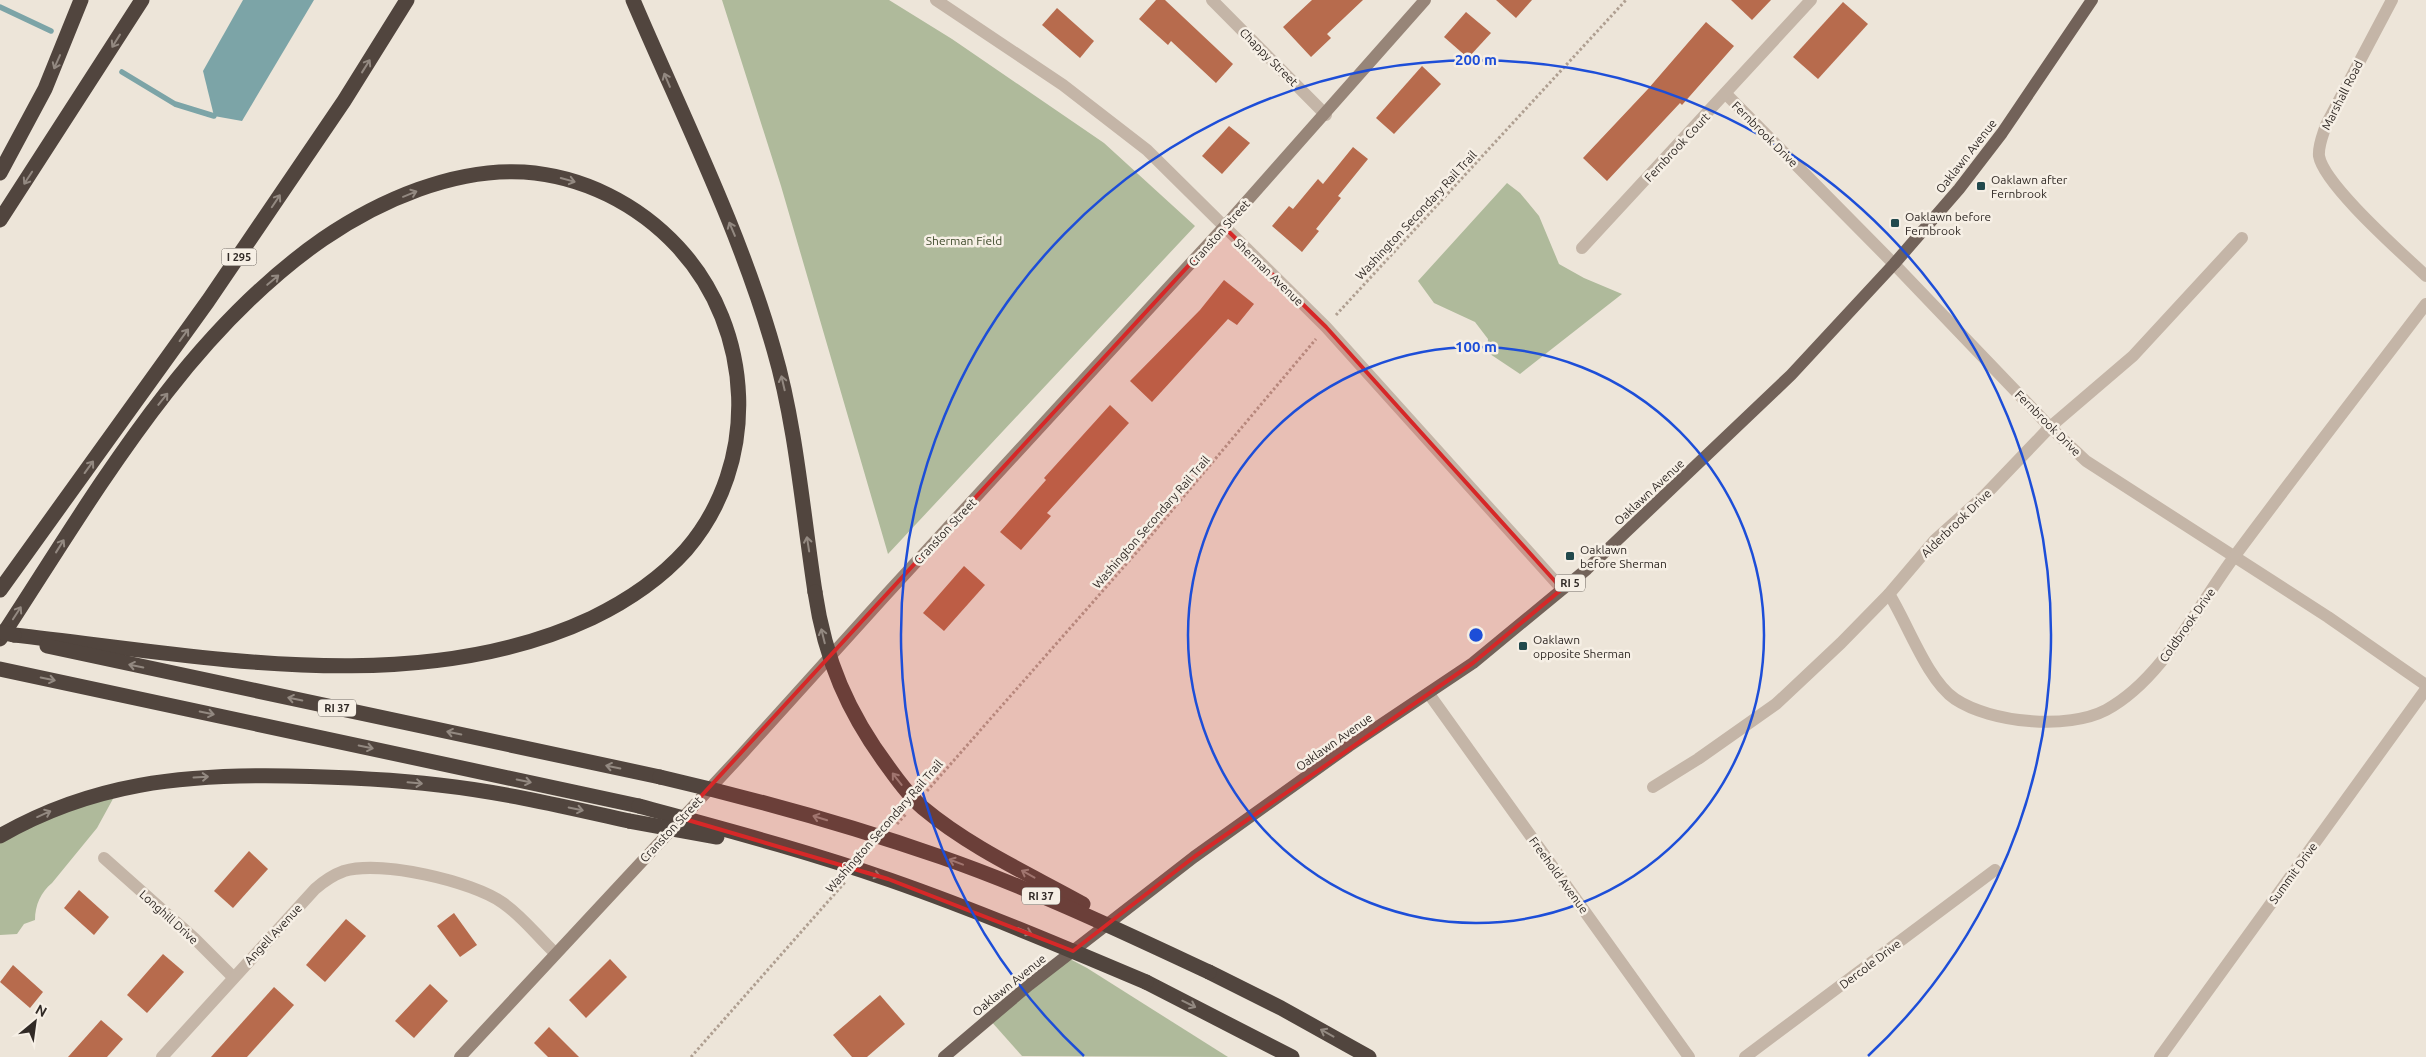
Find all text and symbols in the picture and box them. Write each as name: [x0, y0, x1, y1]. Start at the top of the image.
street label: Chappy Street: [1237, 25, 1301, 89]
one-way arrow: [111, 34, 121, 48]
text: 200 m: [1455, 51, 1497, 68]
one-way arrow: [52, 54, 62, 69]
street label: Marshall Road: [2319, 58, 2365, 132]
one-way arrow: [361, 59, 371, 73]
one-way arrow: [662, 73, 672, 88]
street label: Fernbrook Drive: [1730, 99, 1800, 169]
street label: Fernbrook Court: [1642, 110, 1712, 184]
street label: Oaklawn Avenue: [1933, 116, 1999, 196]
street label: Washington Secondary Rail Trail: [1353, 148, 1479, 282]
one-way arrow: [23, 171, 33, 185]
place label: Oaklawn after Fernbrook: [1991, 173, 2068, 200]
one-way arrow: [560, 176, 576, 185]
marker: Oaklawn after Fernbrook: [1975, 180, 1987, 192]
one-way arrow: [402, 189, 417, 199]
one-way arrow: [271, 195, 281, 209]
street label: Cranston Street: [1186, 197, 1252, 269]
place label: Oaklawn before Fernbrook: [1905, 210, 1991, 237]
marker: Oaklawn before Fernbrook: [1889, 217, 1901, 229]
one-way arrow: [726, 222, 736, 237]
park label: Sherman Field: [926, 234, 1002, 247]
street label: Sherman Avenue: [1232, 236, 1306, 308]
road number: I 295: [222, 248, 256, 266]
one-way arrow: [266, 274, 279, 285]
one-way arrow: [179, 328, 189, 342]
text: 100 m: [1455, 338, 1497, 355]
one-way arrow: [777, 376, 787, 392]
street label: Fernbrook Drive: [2013, 388, 2083, 458]
one-way arrow: [158, 393, 169, 406]
street label: Washington Secondary Rail Trail: [1090, 453, 1212, 591]
street label: Oaklawn Avenue: [1612, 456, 1686, 528]
one-way arrow: [84, 460, 94, 474]
street label: Alderbrook Drive: [1918, 486, 1994, 560]
street label: Cranston Street: [911, 495, 979, 566]
one-way arrow: [803, 536, 813, 552]
one-way arrow: [55, 539, 65, 553]
place label: Oaklawn before Sherman: [1580, 543, 1667, 570]
marker: Oaklawn before Sherman: [1564, 550, 1576, 562]
road number: RI 5: [1555, 574, 1585, 592]
street label: Coldbrook Drive: [2157, 586, 2217, 664]
one-way arrow: [12, 606, 22, 620]
centre of rings: [1467, 626, 1485, 644]
one-way arrow: [818, 629, 827, 645]
place label: Oaklawn opposite Sherman: [1533, 633, 1631, 660]
marker: Oaklawn opposite Sherman: [1517, 640, 1529, 652]
one-way arrow: [128, 661, 144, 670]
one-way arrow: [39, 675, 55, 685]
one-way arrow: [287, 694, 303, 704]
road number: RI 37: [318, 700, 356, 716]
one-way arrow: [198, 709, 214, 718]
street label: Oaklawn Avenue: [1293, 711, 1375, 773]
one-way arrow: [446, 728, 462, 737]
one-way arrow: [357, 743, 373, 752]
street label: Washington Secondary Rail Trail: [823, 757, 945, 895]
one-way arrow: [605, 761, 621, 771]
one-way arrow: [192, 772, 208, 781]
one-way arrow: [892, 773, 903, 786]
one-way arrow: [516, 777, 532, 786]
one-way arrow: [407, 778, 423, 788]
street label: Cranston Street: [637, 793, 705, 864]
one-way arrow: [567, 805, 583, 814]
one-way arrow: [36, 809, 51, 818]
one-way arrow: [813, 813, 829, 822]
street label: Freehold Avenue: [1527, 834, 1591, 916]
street label: Summit Drive: [2266, 840, 2320, 906]
one-way arrow: [949, 857, 964, 867]
one-way arrow: [1021, 869, 1036, 878]
one-way arrow: [864, 870, 880, 879]
street label: Longhill Drive: [137, 887, 201, 947]
road number: RI 37: [1022, 888, 1060, 904]
street label: Angell Avenue: [242, 901, 304, 967]
one-way arrow: [1017, 927, 1032, 937]
street label: Dercole Drive: [1837, 937, 1903, 991]
street label: Oaklawn Avenue: [970, 952, 1048, 1018]
north arrow: [10, 997, 60, 1047]
one-way arrow: [1181, 1000, 1196, 1009]
text: N: [33, 1001, 50, 1020]
one-way arrow: [1319, 1028, 1334, 1038]

